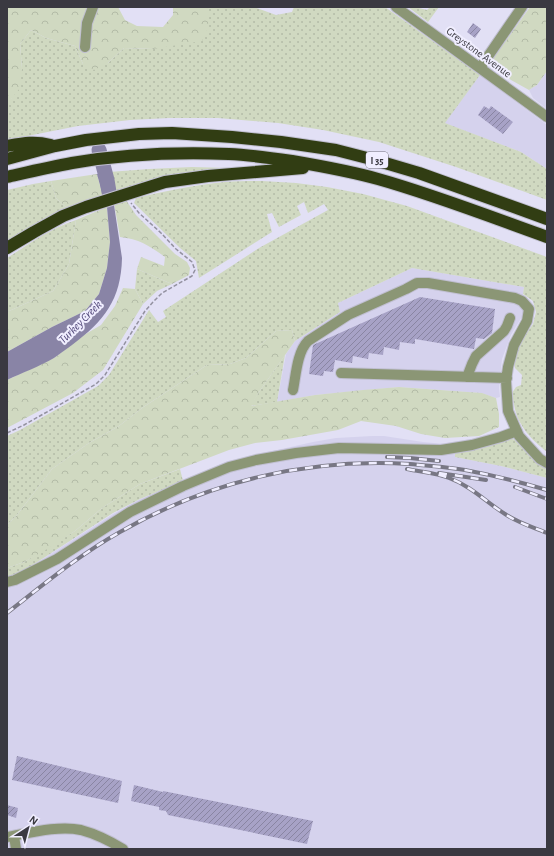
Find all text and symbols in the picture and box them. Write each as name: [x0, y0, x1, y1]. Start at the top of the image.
street label: Greystone Avenue: [444, 25, 513, 79]
road number: I 35: [366, 152, 388, 168]
water label: Turkey Creek: [56, 298, 104, 346]
north arrow: [8, 808, 48, 848]
text: N: [27, 814, 40, 827]

